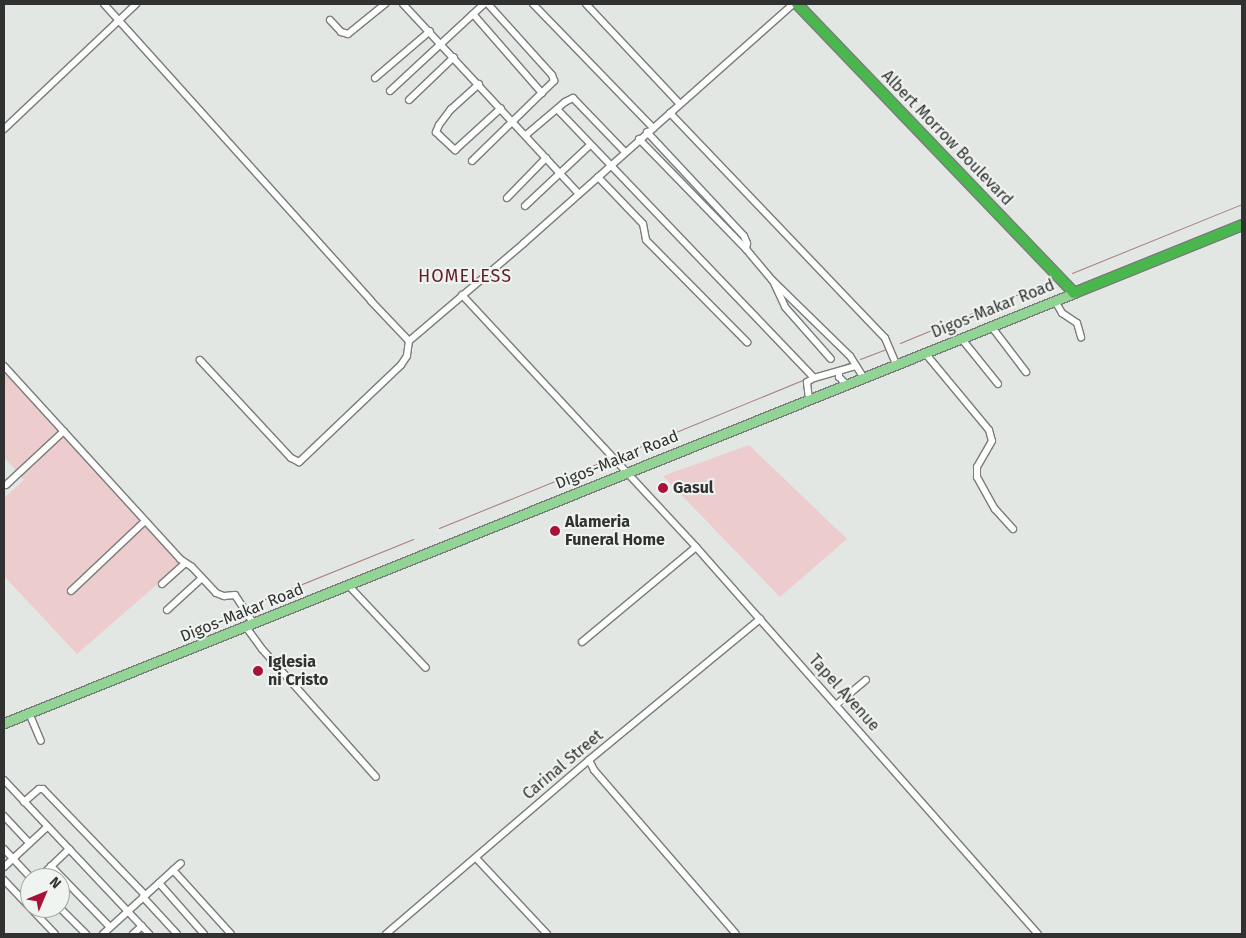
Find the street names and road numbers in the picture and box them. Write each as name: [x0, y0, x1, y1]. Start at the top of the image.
street label: Albert Morrow Boulevard: [877, 67, 1017, 209]
street label: Digos-Makar Road: [929, 276, 1057, 342]
street label: Digos-Makar Road: [553, 427, 681, 493]
street label: Digos-Makar Road: [178, 580, 306, 646]
street label: Tapel Avenue: [805, 651, 883, 735]
street label: Carinal Street: [519, 726, 607, 804]

